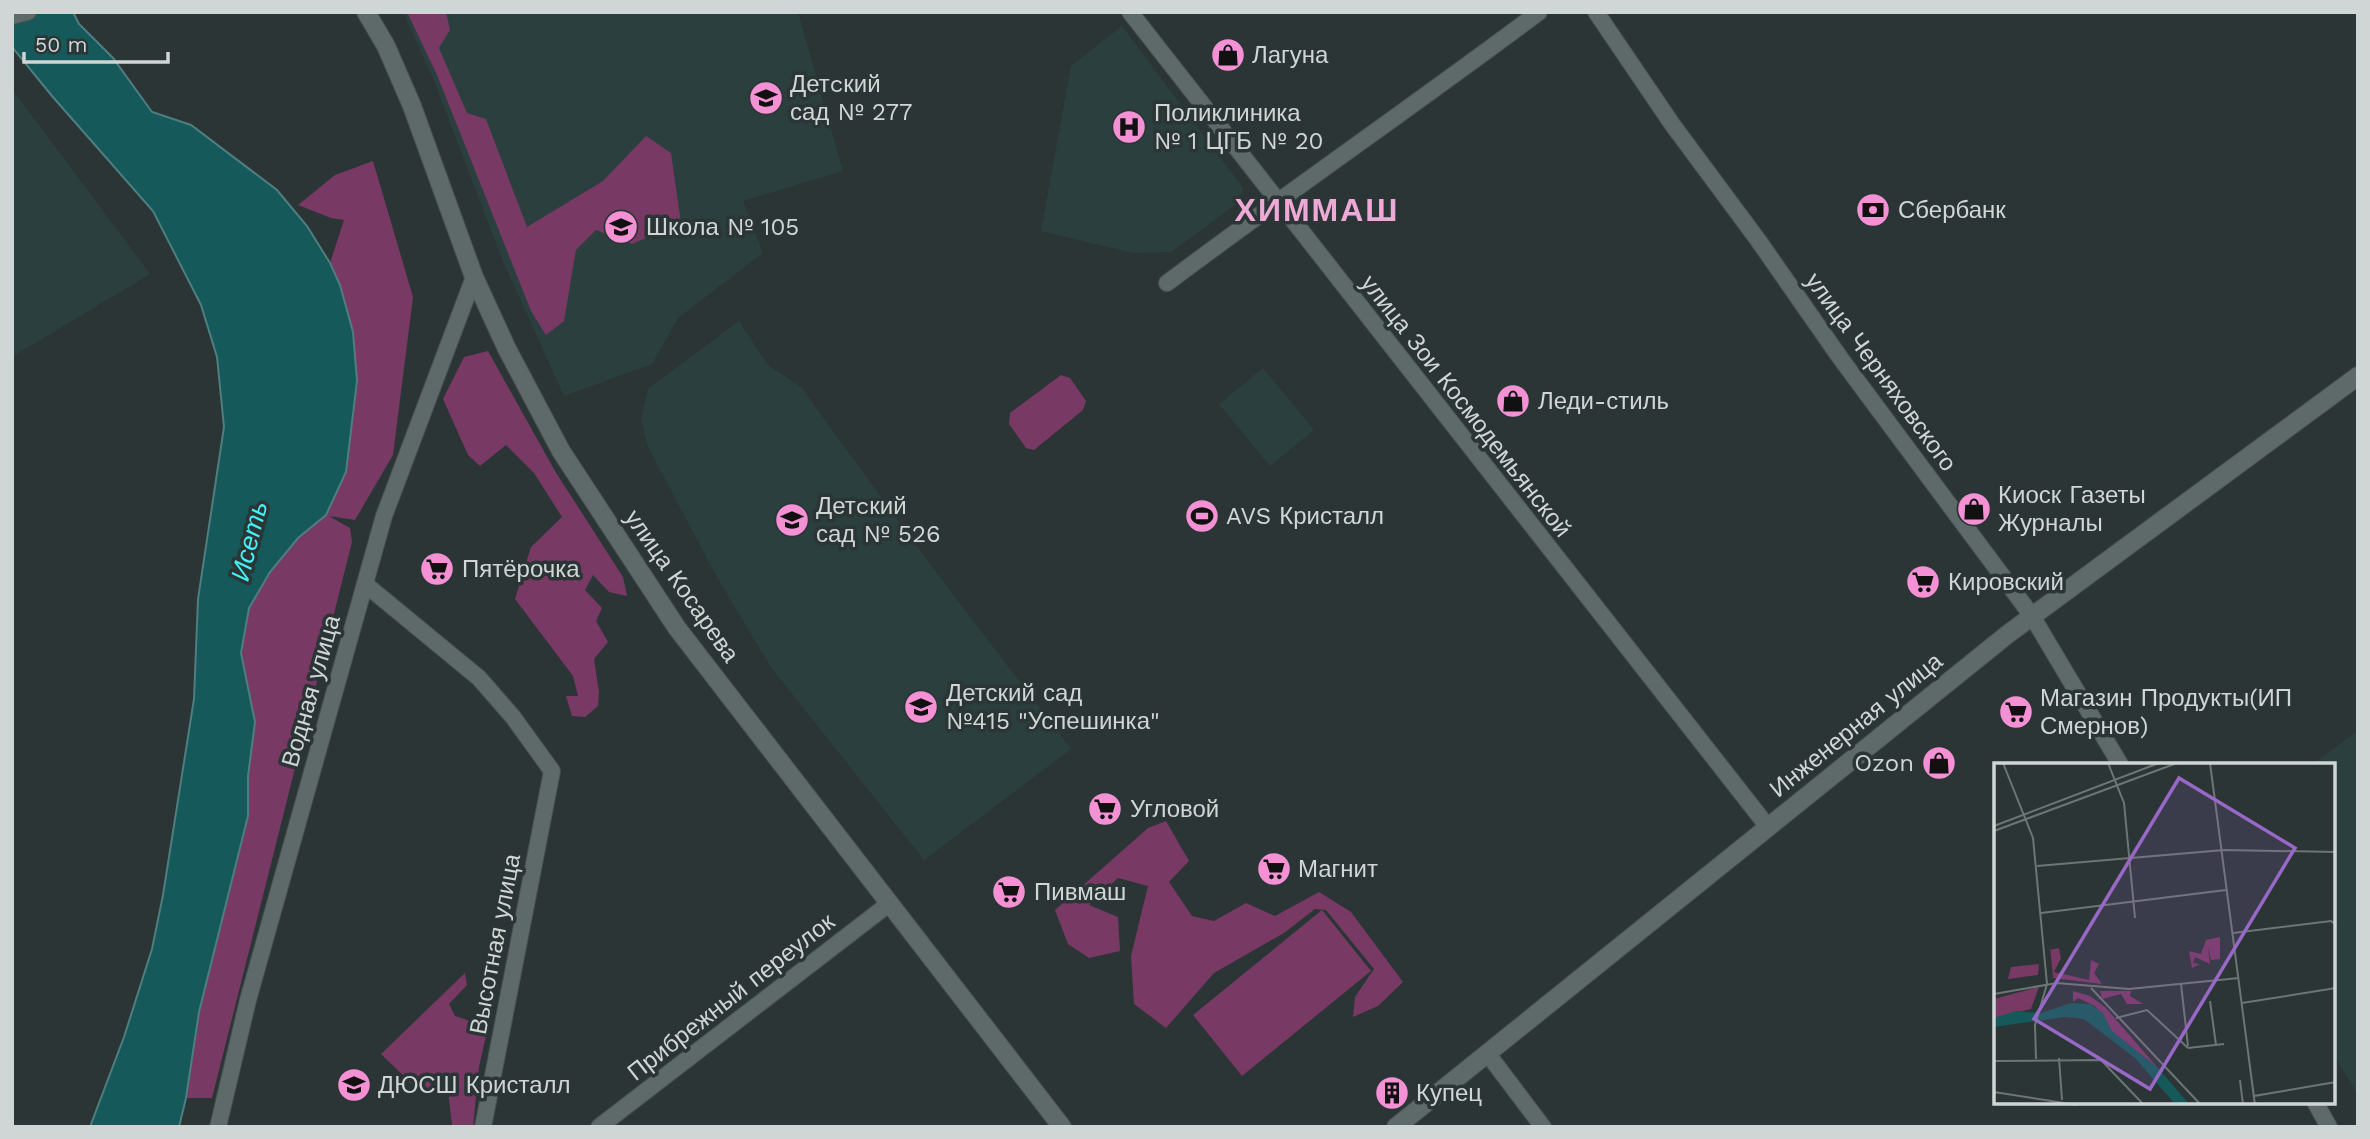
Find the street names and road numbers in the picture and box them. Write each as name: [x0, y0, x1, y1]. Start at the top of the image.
street label: улица Черняховского: [1800, 267, 1962, 477]
street label: улица Зои Космодемьянской: [1355, 270, 1577, 542]
street label: улица Косарева: [619, 505, 745, 668]
street label: Водная улица: [276, 611, 346, 770]
street label: Инженерная улица: [1764, 646, 1948, 803]
street label: Высотная улица: [464, 851, 526, 1037]
street label: Прибрежный переулок: [622, 907, 840, 1086]

